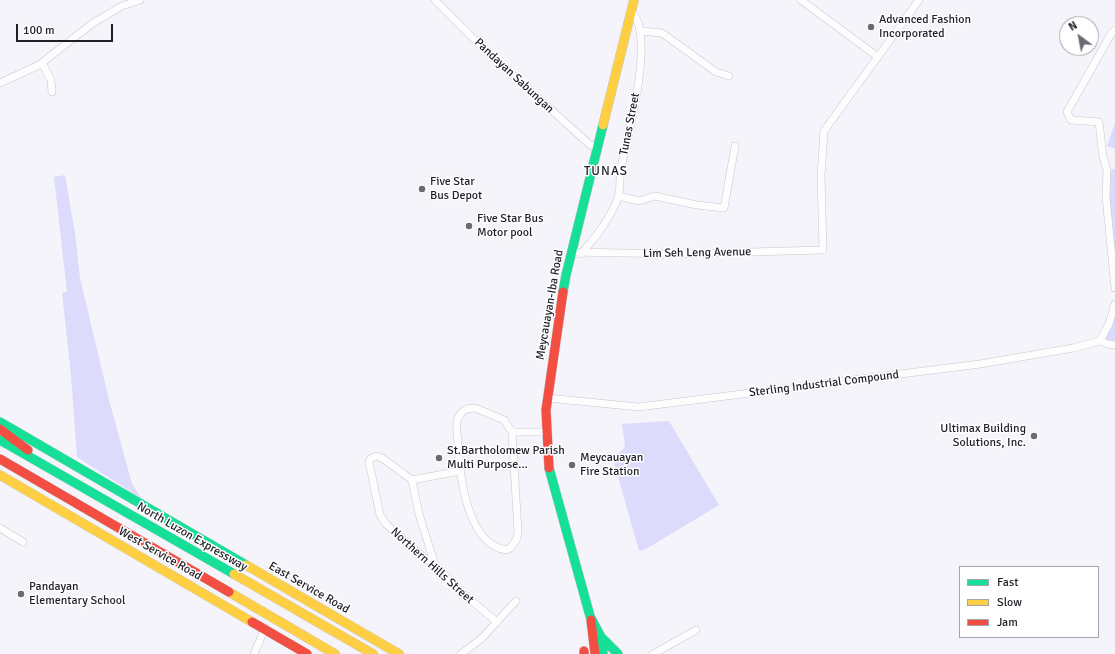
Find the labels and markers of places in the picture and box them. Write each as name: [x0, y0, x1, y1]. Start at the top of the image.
place label: Advanced Fashion Incorporated: [879, 13, 971, 41]
marker: Advanced Fashion Incorporated: [866, 22, 876, 32]
place label: Five Star Bus Depot: [430, 175, 482, 203]
marker: Five Star Bus Depot: [417, 184, 427, 194]
place label: Five Star Bus Motor pool: [477, 212, 543, 240]
marker: Five Star Bus Motor pool: [464, 221, 474, 231]
place label: Ultimax Building Solutions, Inc.: [940, 422, 1026, 450]
marker: Ultimax Building Solutions, Inc.: [1029, 431, 1039, 441]
place label: St.Bartholomew Parish Multi Purpose...: [447, 444, 565, 472]
place label: Meycauayan Fire Station: [580, 451, 643, 479]
marker: St.Bartholomew Parish Multi Purpose...: [434, 453, 444, 463]
marker: Meycauayan Fire Station: [567, 460, 577, 470]
place label: Pandayan Elementary School: [29, 580, 125, 608]
marker: Pandayan Elementary School: [16, 589, 26, 599]

